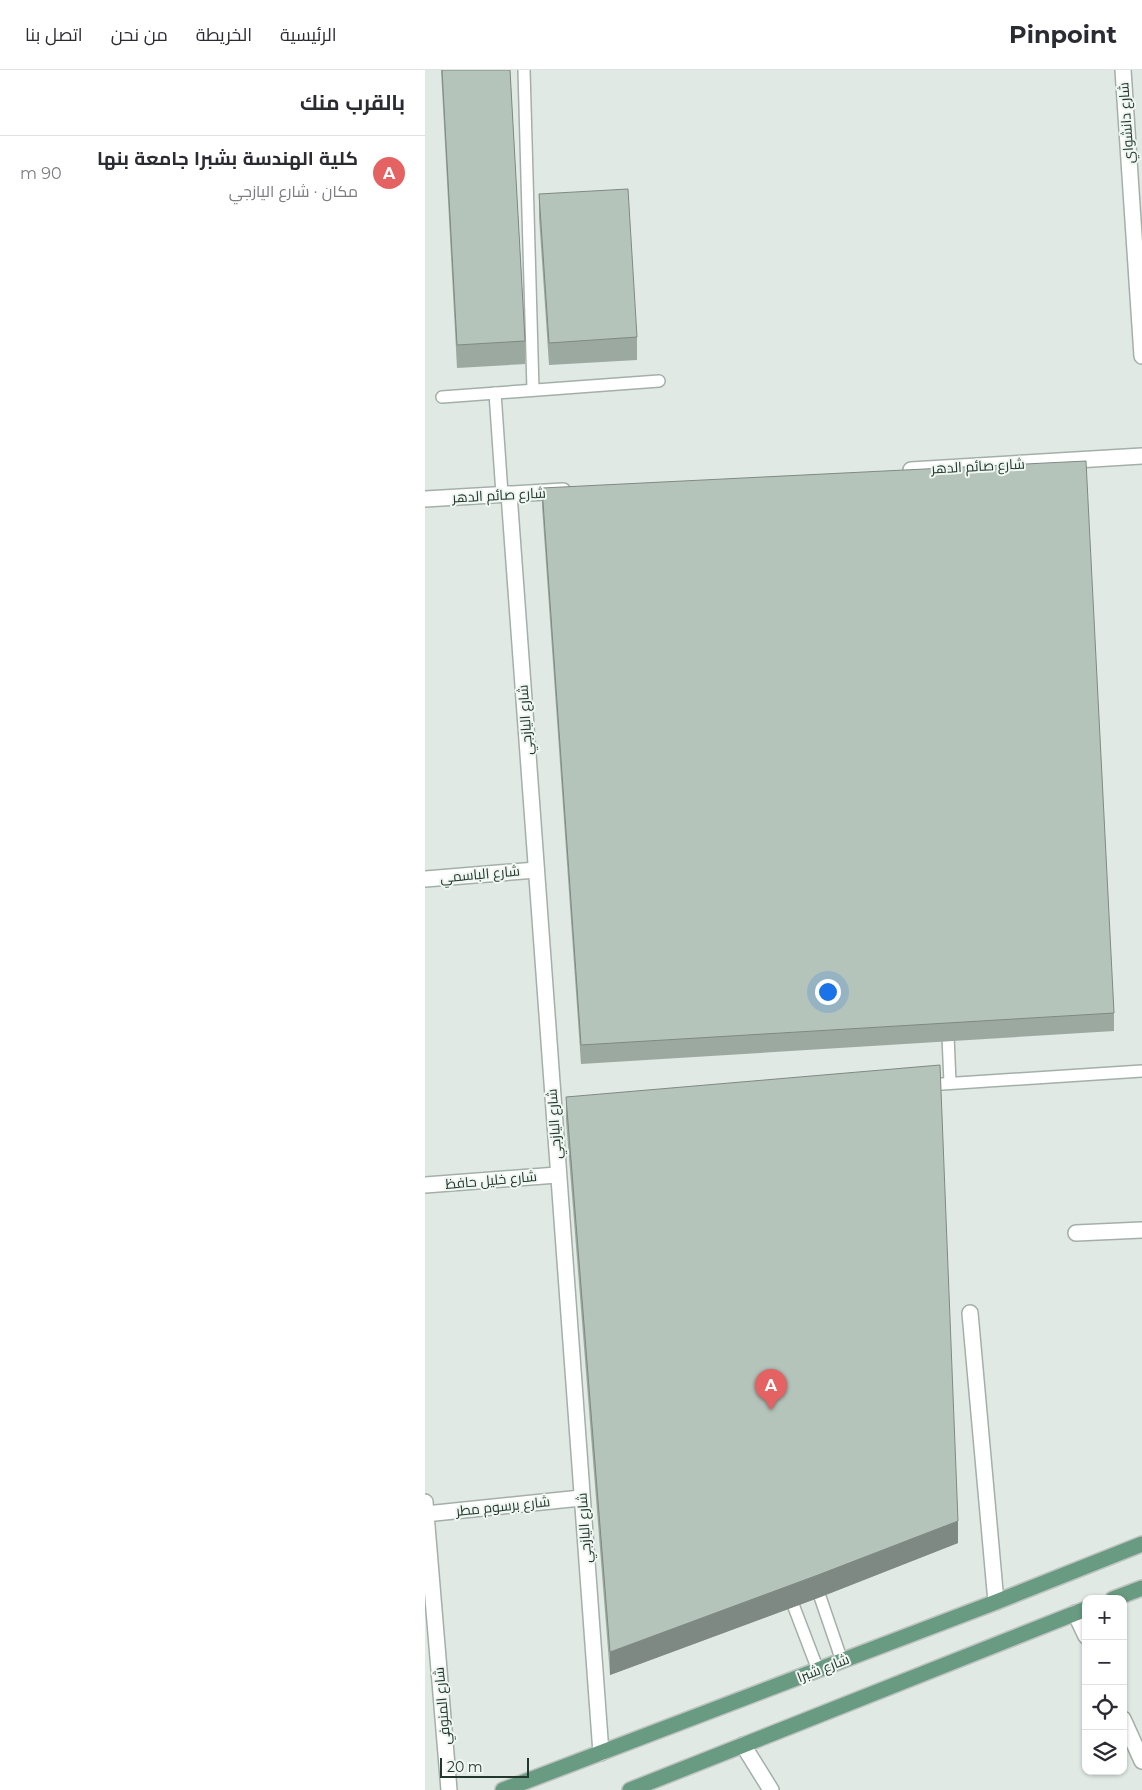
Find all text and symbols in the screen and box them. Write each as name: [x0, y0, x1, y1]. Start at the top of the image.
text: Pinpoint: [1009, 20, 1117, 49]
text: اتصل بنا: [25, 24, 83, 46]
text: من نحن: [111, 24, 168, 46]
text: الخريطة: [196, 24, 252, 46]
text: الرئيسية: [280, 24, 336, 46]
street label: شارع دانشواي: [1114, 82, 1141, 164]
text: بالقرب منك: [300, 90, 405, 115]
text: كلية الهندسة بشبرا جامعة بنها: [97, 147, 358, 170]
text: 90 m: [20, 164, 62, 183]
text: A: [383, 164, 395, 183]
text: مكان · شارع اليازجي: [229, 182, 358, 201]
street label: شارع صائم الدهر: [930, 455, 1025, 478]
street label: شارع صائم الدهر: [451, 484, 546, 507]
street label: شارع اليازجي: [514, 684, 539, 756]
street label: شارع الباسمي: [439, 862, 521, 889]
your location: [815, 979, 841, 1005]
street label: شارع اليازجي: [543, 1088, 568, 1160]
street label: شارع خليل حافظ: [444, 1167, 538, 1193]
pin: A: [755, 1369, 787, 1410]
street label: شارع برسوم مطر: [454, 1492, 551, 1521]
street label: شارع اليازجي: [573, 1492, 598, 1564]
map controls: [1082, 1595, 1127, 1775]
button: +: [1082, 1595, 1127, 1640]
button: −: [1082, 1640, 1127, 1685]
street label: شارع شبرا: [794, 1650, 852, 1686]
street label: شارع المنوفي: [430, 1666, 457, 1746]
button: locate: [1082, 1685, 1127, 1730]
button: layers: [1082, 1730, 1127, 1775]
scale bar: [440, 1755, 529, 1778]
text: 20 m: [447, 1758, 483, 1776]

